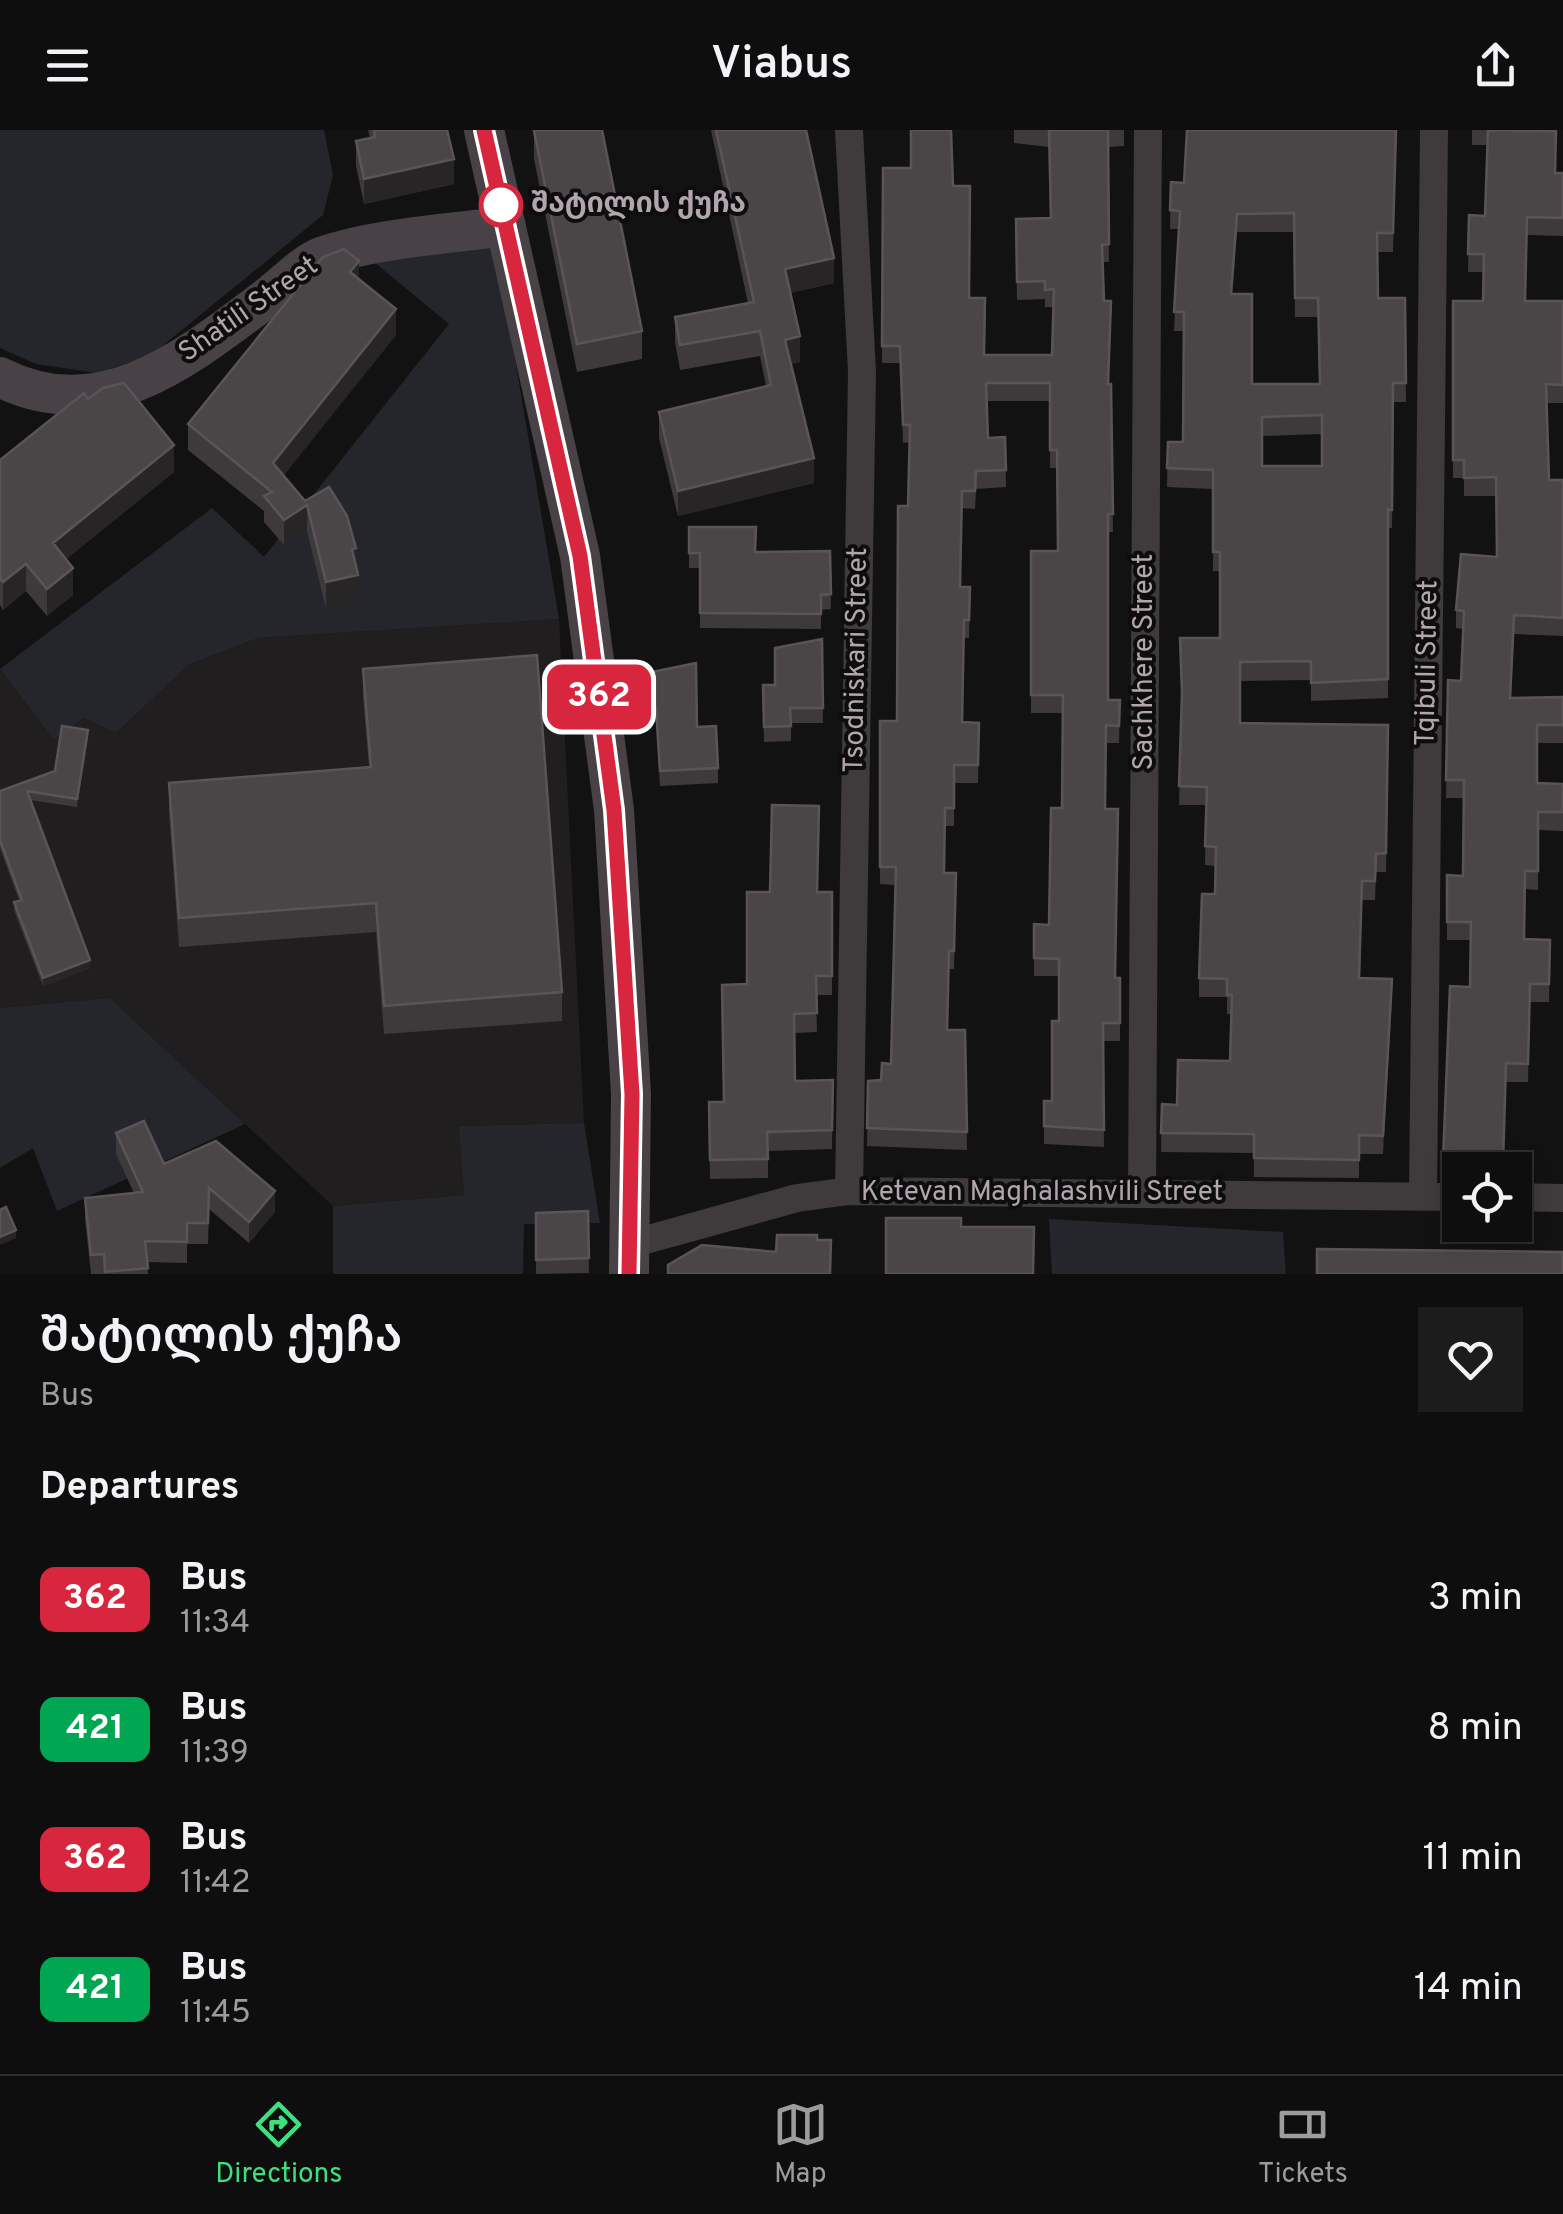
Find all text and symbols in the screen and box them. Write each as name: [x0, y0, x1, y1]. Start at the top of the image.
text: Viabus: [711, 37, 852, 94]
icon: menu: [40, 38, 95, 93]
icon: share: [1468, 38, 1523, 93]
marker: შატილის ქუჩა: [480, 184, 522, 226]
place label: შატილის ქუჩა: [531, 187, 746, 223]
street label: Shatili Street: [172, 249, 326, 371]
street label: Tsodniskari Street: [837, 547, 877, 773]
street label: Sachkhere Street: [1127, 554, 1163, 771]
street label: Tqibuli Street: [1409, 580, 1447, 746]
line badge: 362: [542, 664, 656, 730]
text: 362: [567, 675, 631, 719]
map controls: [1442, 1152, 1532, 1242]
button: locate: [1442, 1152, 1532, 1242]
street label: Ketevan Maghalashvili Street: [861, 1175, 1223, 1211]
button: heart: [1418, 1307, 1523, 1412]
text: შატილის ქუჩა: [40, 1309, 402, 1369]
text: Bus: [40, 1377, 94, 1417]
text: Departures: [40, 1464, 240, 1513]
text: Bus: [180, 1555, 247, 1604]
text: 3 min: [1428, 1575, 1523, 1624]
text: 362: [63, 1577, 127, 1621]
text: 11:34: [180, 1604, 250, 1644]
text: Bus: [180, 1685, 247, 1734]
text: 8 min: [1428, 1705, 1523, 1754]
text: 421: [66, 1707, 124, 1751]
text: 11:39: [180, 1734, 249, 1774]
text: Bus: [180, 1815, 247, 1864]
text: 11 min: [1422, 1835, 1523, 1884]
text: 362: [63, 1837, 127, 1881]
text: 11:42: [180, 1864, 251, 1904]
text: Bus: [180, 1945, 247, 1994]
text: 14 min: [1414, 1965, 1523, 2014]
text: 421: [66, 1967, 124, 2011]
text: 11:45: [180, 1994, 251, 2034]
tab: Directions: [215, 2097, 342, 2193]
tab: Map: [773, 2097, 828, 2193]
tab: Tickets: [1258, 2097, 1348, 2193]

